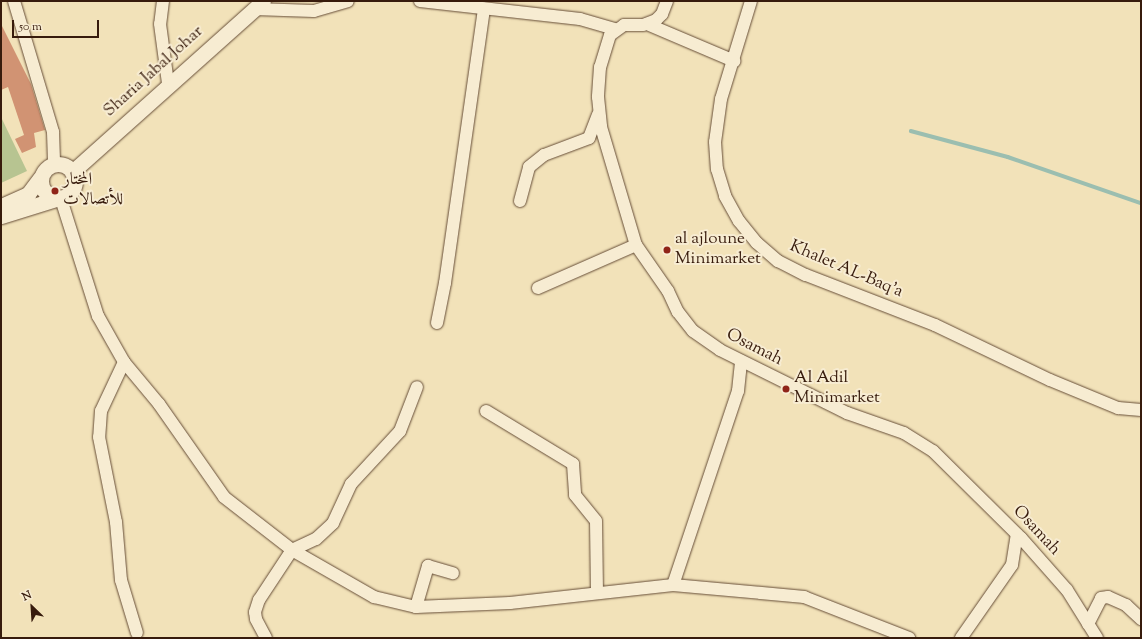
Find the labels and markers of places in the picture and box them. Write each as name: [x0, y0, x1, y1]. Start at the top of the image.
place label: المختار للأتصالات: [63, 171, 123, 211]
marker: المختار للأتصالات: [50, 186, 60, 196]
place label: al ajloune Minimarket: [675, 230, 761, 270]
marker: al ajloune Minimarket: [662, 245, 672, 255]
place label: Al Adil Minimarket: [794, 369, 880, 409]
marker: Al Adil Minimarket: [781, 384, 791, 394]

